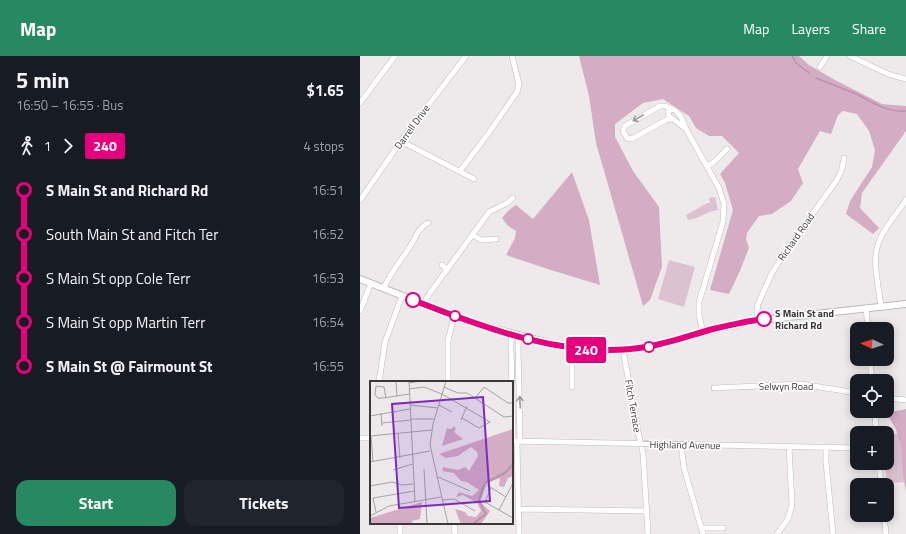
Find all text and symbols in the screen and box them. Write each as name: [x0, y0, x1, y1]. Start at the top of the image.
text: Map: [20, 14, 56, 43]
text: Map: [743, 18, 769, 39]
text: Layers: [791, 18, 830, 39]
text: Share: [852, 18, 886, 39]
text: 5 min: [16, 63, 69, 97]
text: $1.65: [307, 79, 344, 102]
text: 16:50 – 16:55 · Bus: [16, 95, 123, 115]
street label: Darrell Drive: [391, 102, 433, 152]
one-way arrow: [632, 115, 644, 123]
icon: walk: [16, 135, 38, 157]
icon: forward: [57, 135, 79, 157]
text: 240: [93, 135, 117, 156]
text: 1: [44, 136, 51, 156]
text: 4 stops: [303, 136, 344, 156]
text: S Main St and Richard Rd: [46, 179, 208, 202]
text: 16:51: [312, 180, 344, 200]
street label: Richard Road: [774, 210, 818, 264]
text: South Main St and Fitch Ter: [46, 223, 218, 246]
text: 16:52: [312, 224, 344, 244]
text: S Main St opp Cole Terr: [46, 267, 191, 290]
text: 16:53: [312, 268, 344, 288]
unlabelled marker: [405, 292, 421, 308]
place label: S Main St and Richard Rd: [775, 306, 834, 333]
unlabelled marker: [449, 310, 461, 322]
text: S Main St opp Martin Terr: [46, 311, 205, 334]
marker: S Main St and Richard Rd: [756, 311, 772, 327]
text: 16:54: [312, 312, 344, 332]
north arrow: [850, 322, 894, 366]
map controls: [850, 322, 894, 522]
unlabelled marker: [522, 333, 534, 345]
line badge: 240: [563, 337, 609, 363]
text: 240: [574, 339, 598, 360]
unlabelled marker: [643, 341, 655, 353]
text: S Main St @ Fairmount St: [46, 355, 213, 378]
text: 16:55: [312, 356, 344, 376]
button: locate: [850, 374, 894, 418]
street label: Fitch Terrace: [621, 378, 645, 434]
street label: Selwyn Road: [759, 379, 813, 394]
inset map: [370, 381, 513, 524]
one-way arrow: [516, 396, 523, 409]
button: +: [850, 426, 894, 470]
street label: Highland Avenue: [649, 437, 721, 453]
button: −: [850, 478, 894, 522]
button: Start: [16, 480, 176, 526]
button: Tickets: [184, 480, 344, 526]

